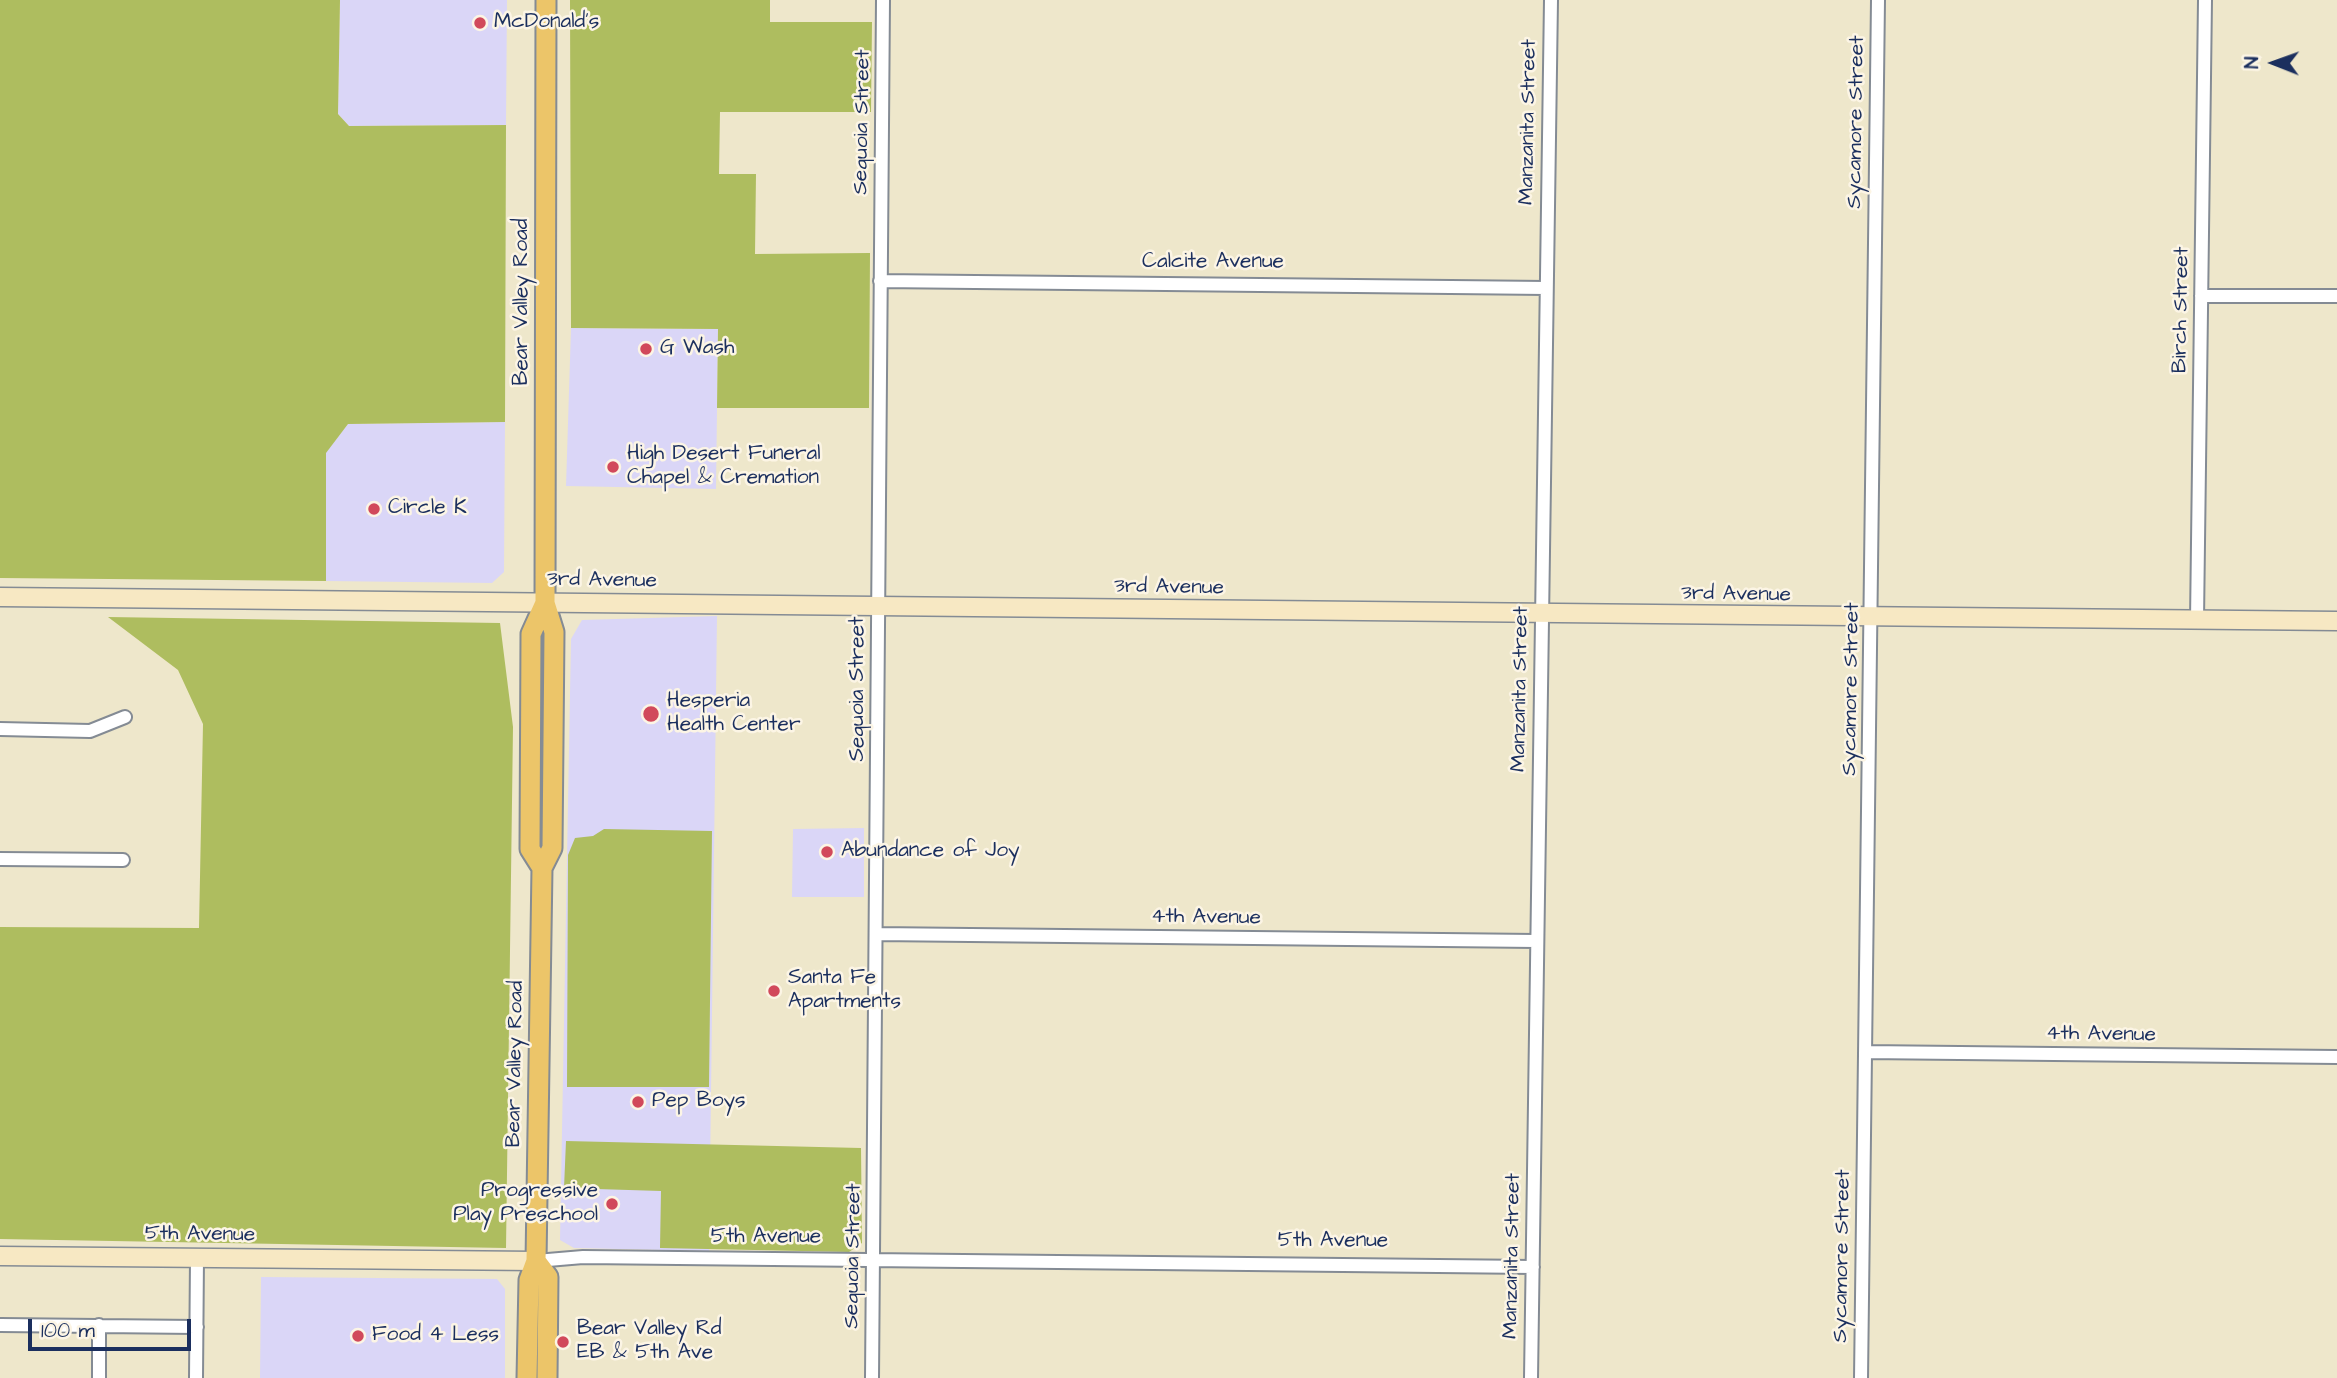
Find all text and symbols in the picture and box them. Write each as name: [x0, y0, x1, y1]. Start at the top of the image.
place label: McDonald's: [494, 10, 599, 36]
marker: McDonald's: [472, 15, 488, 31]
north arrow: [2239, 28, 2309, 98]
street label: Sycamore Street: [1843, 35, 1871, 209]
street label: Manzanita Street: [1515, 39, 1543, 205]
street label: Sequoia Street: [849, 49, 877, 195]
text: N: [2239, 56, 2266, 69]
street label: Bear Valley Road: [510, 219, 536, 385]
street label: Birch Street: [2168, 247, 2196, 373]
street label: Calcite Avenue: [1142, 250, 1284, 276]
place label: G Wash: [660, 336, 734, 362]
marker: G Wash: [638, 341, 654, 357]
place label: High Desert Funeral Chapel & Cremation: [627, 442, 821, 492]
marker: High Desert Funeral Chapel & Cremation: [605, 459, 621, 475]
place label: Circle K: [388, 496, 467, 522]
marker: Circle K: [366, 501, 382, 517]
street label: 3rd Avenue: [547, 567, 657, 595]
street label: 3rd Avenue: [1114, 574, 1224, 602]
street label: 3rd Avenue: [1681, 581, 1791, 609]
street label: Sycamore Street: [1838, 602, 1866, 776]
street label: Manzanita Street: [1507, 606, 1535, 772]
street label: Sequoia Street: [846, 616, 872, 762]
place label: Hesperia Health Center: [667, 689, 801, 739]
marker: Hesperia Health Center: [641, 704, 661, 724]
place label: Abundance of Joy: [841, 839, 1020, 865]
marker: Abundance of Joy: [819, 844, 835, 860]
street label: 4th Avenue: [1151, 904, 1261, 932]
place label: Santa Fe Apartments: [788, 966, 901, 1016]
street label: Bear Valley Road: [502, 980, 530, 1148]
marker: Santa Fe Apartments: [766, 983, 782, 999]
street label: 4th Avenue: [2046, 1021, 2156, 1049]
place label: Pep Boys: [652, 1089, 746, 1115]
marker: Pep Boys: [630, 1094, 646, 1110]
street label: Sycamore Street: [1829, 1169, 1857, 1343]
street label: Manzanita Street: [1499, 1173, 1527, 1339]
place label: Progressive Play Preschool: [453, 1179, 598, 1229]
street label: Sequoia Street: [840, 1183, 868, 1329]
marker: Progressive Play Preschool: [604, 1196, 620, 1212]
street label: 5th Avenue: [145, 1221, 255, 1249]
street label: 5th Avenue: [711, 1225, 821, 1251]
street label: 5th Avenue: [1278, 1229, 1388, 1255]
scale bar: [32, 1304, 194, 1348]
text: 100 m: [41, 1316, 95, 1345]
place label: Bear Valley Rd EB & 5th Ave: [577, 1317, 721, 1367]
place label: Food 4 Less: [372, 1323, 499, 1349]
marker: Food 4 Less: [350, 1328, 366, 1344]
marker: Bear Valley Rd EB & 5th Ave: [555, 1334, 571, 1350]

